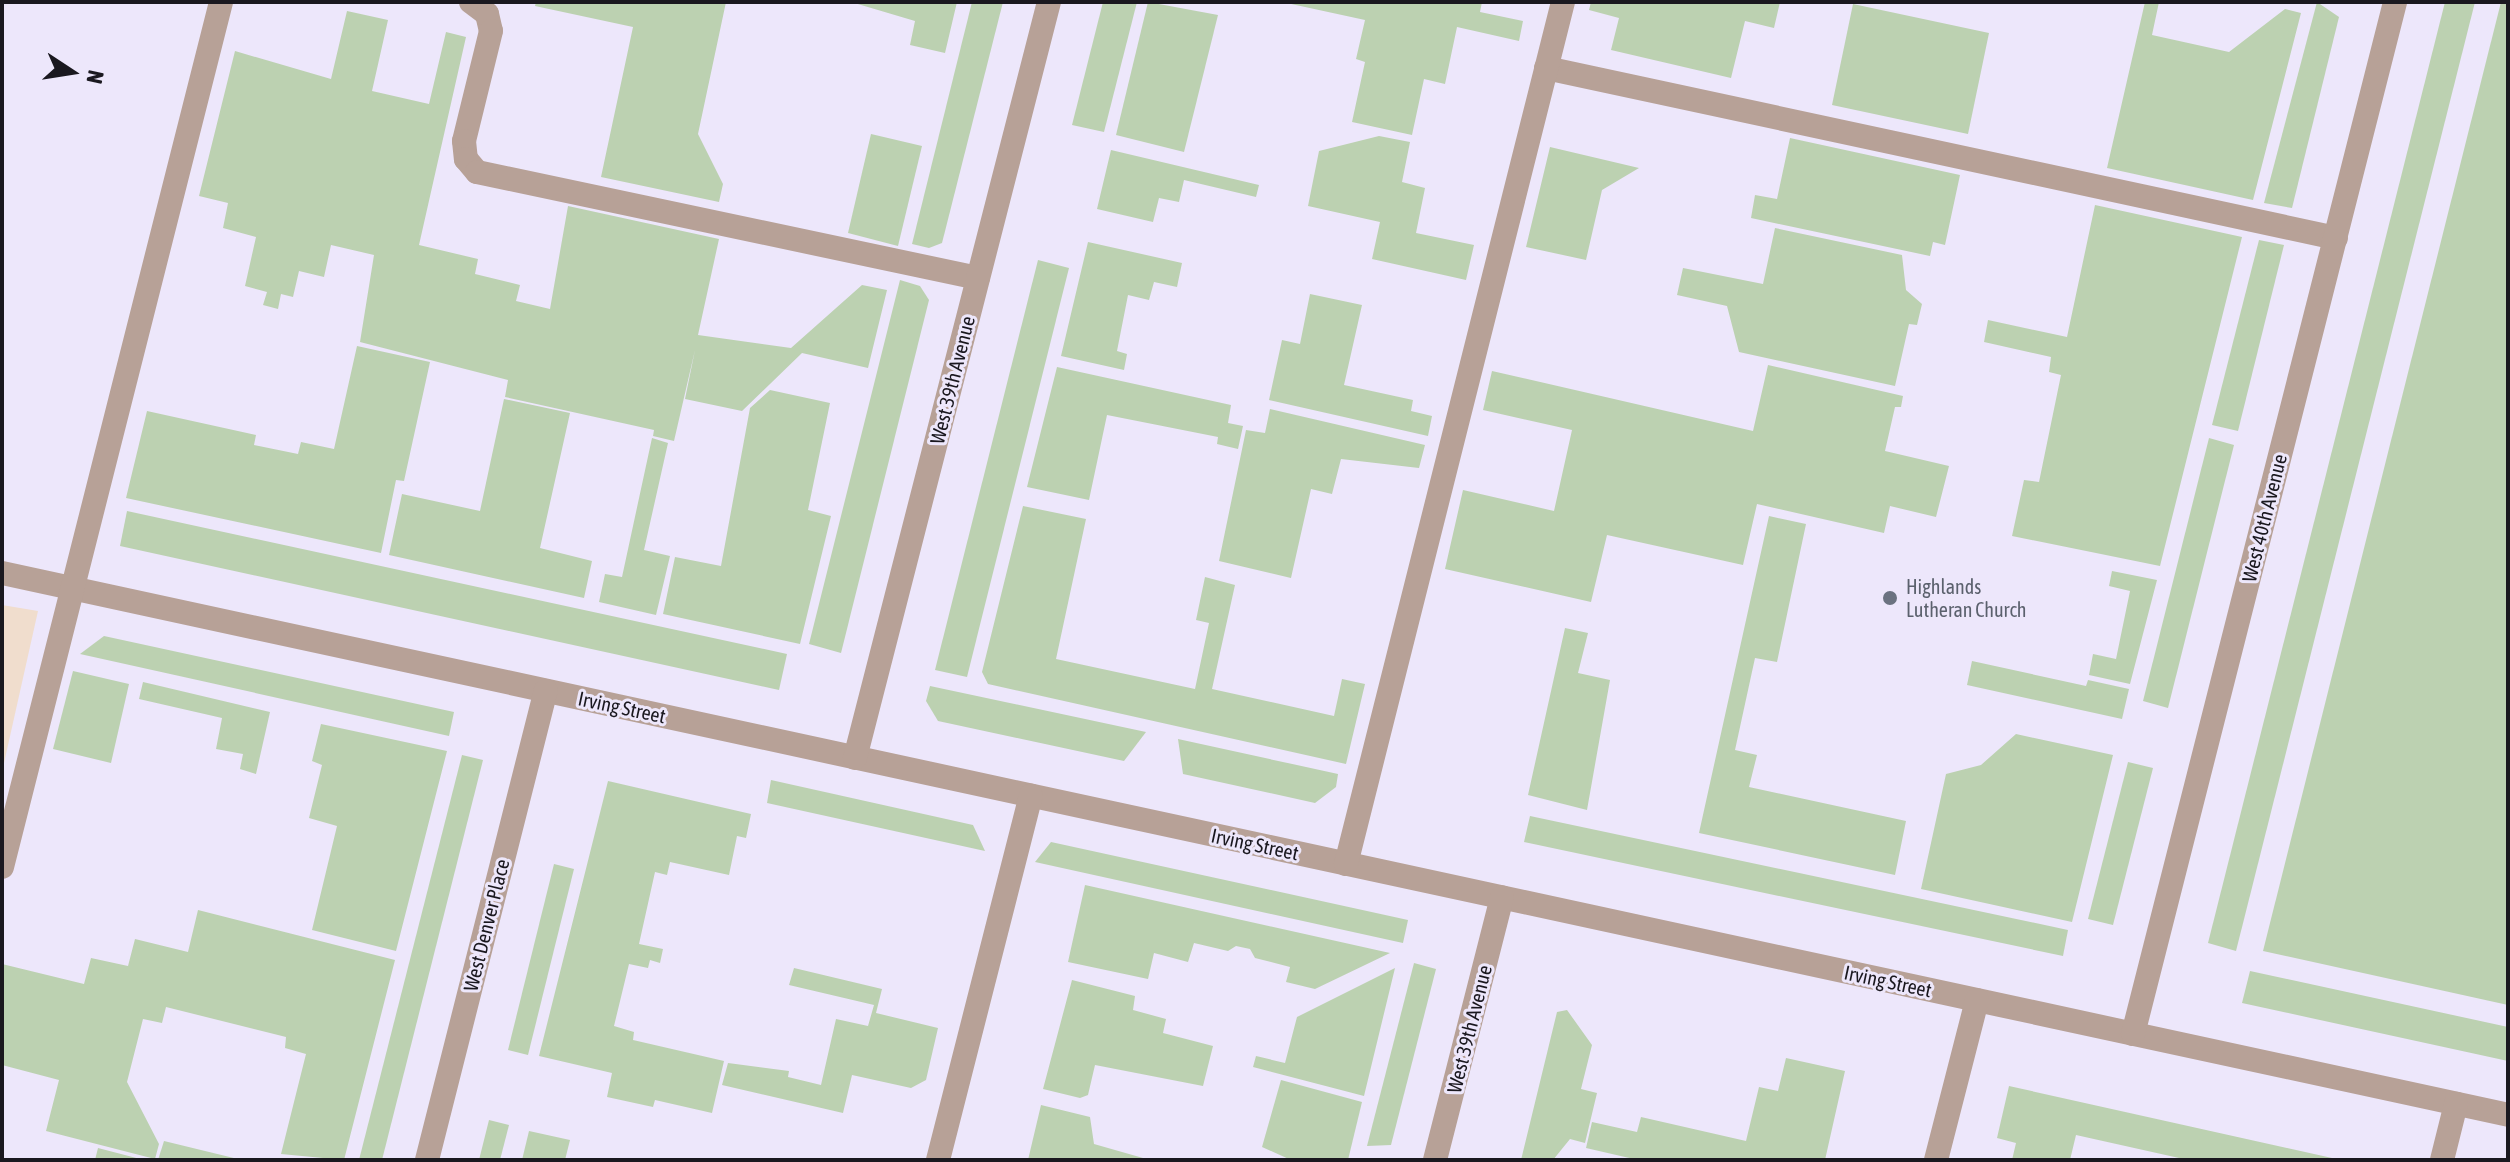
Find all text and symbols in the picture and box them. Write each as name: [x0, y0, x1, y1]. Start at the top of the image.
north arrow: [32, 32, 112, 112]
text: N: [81, 68, 110, 86]
street label: West 39th Avenue: [925, 314, 979, 446]
street label: West 40th Avenue: [2237, 452, 2291, 584]
place label: Highlands Lutheran Church: [1906, 574, 2027, 621]
marker: Highlands Lutheran Church: [1881, 589, 1899, 607]
street label: Irving Street: [576, 686, 668, 728]
street label: Irving Street: [1209, 823, 1301, 865]
street label: West Denver Place: [458, 857, 514, 993]
street label: Irving Street: [1842, 960, 1934, 1002]
street label: West 39th Avenue: [1442, 963, 1496, 1095]

